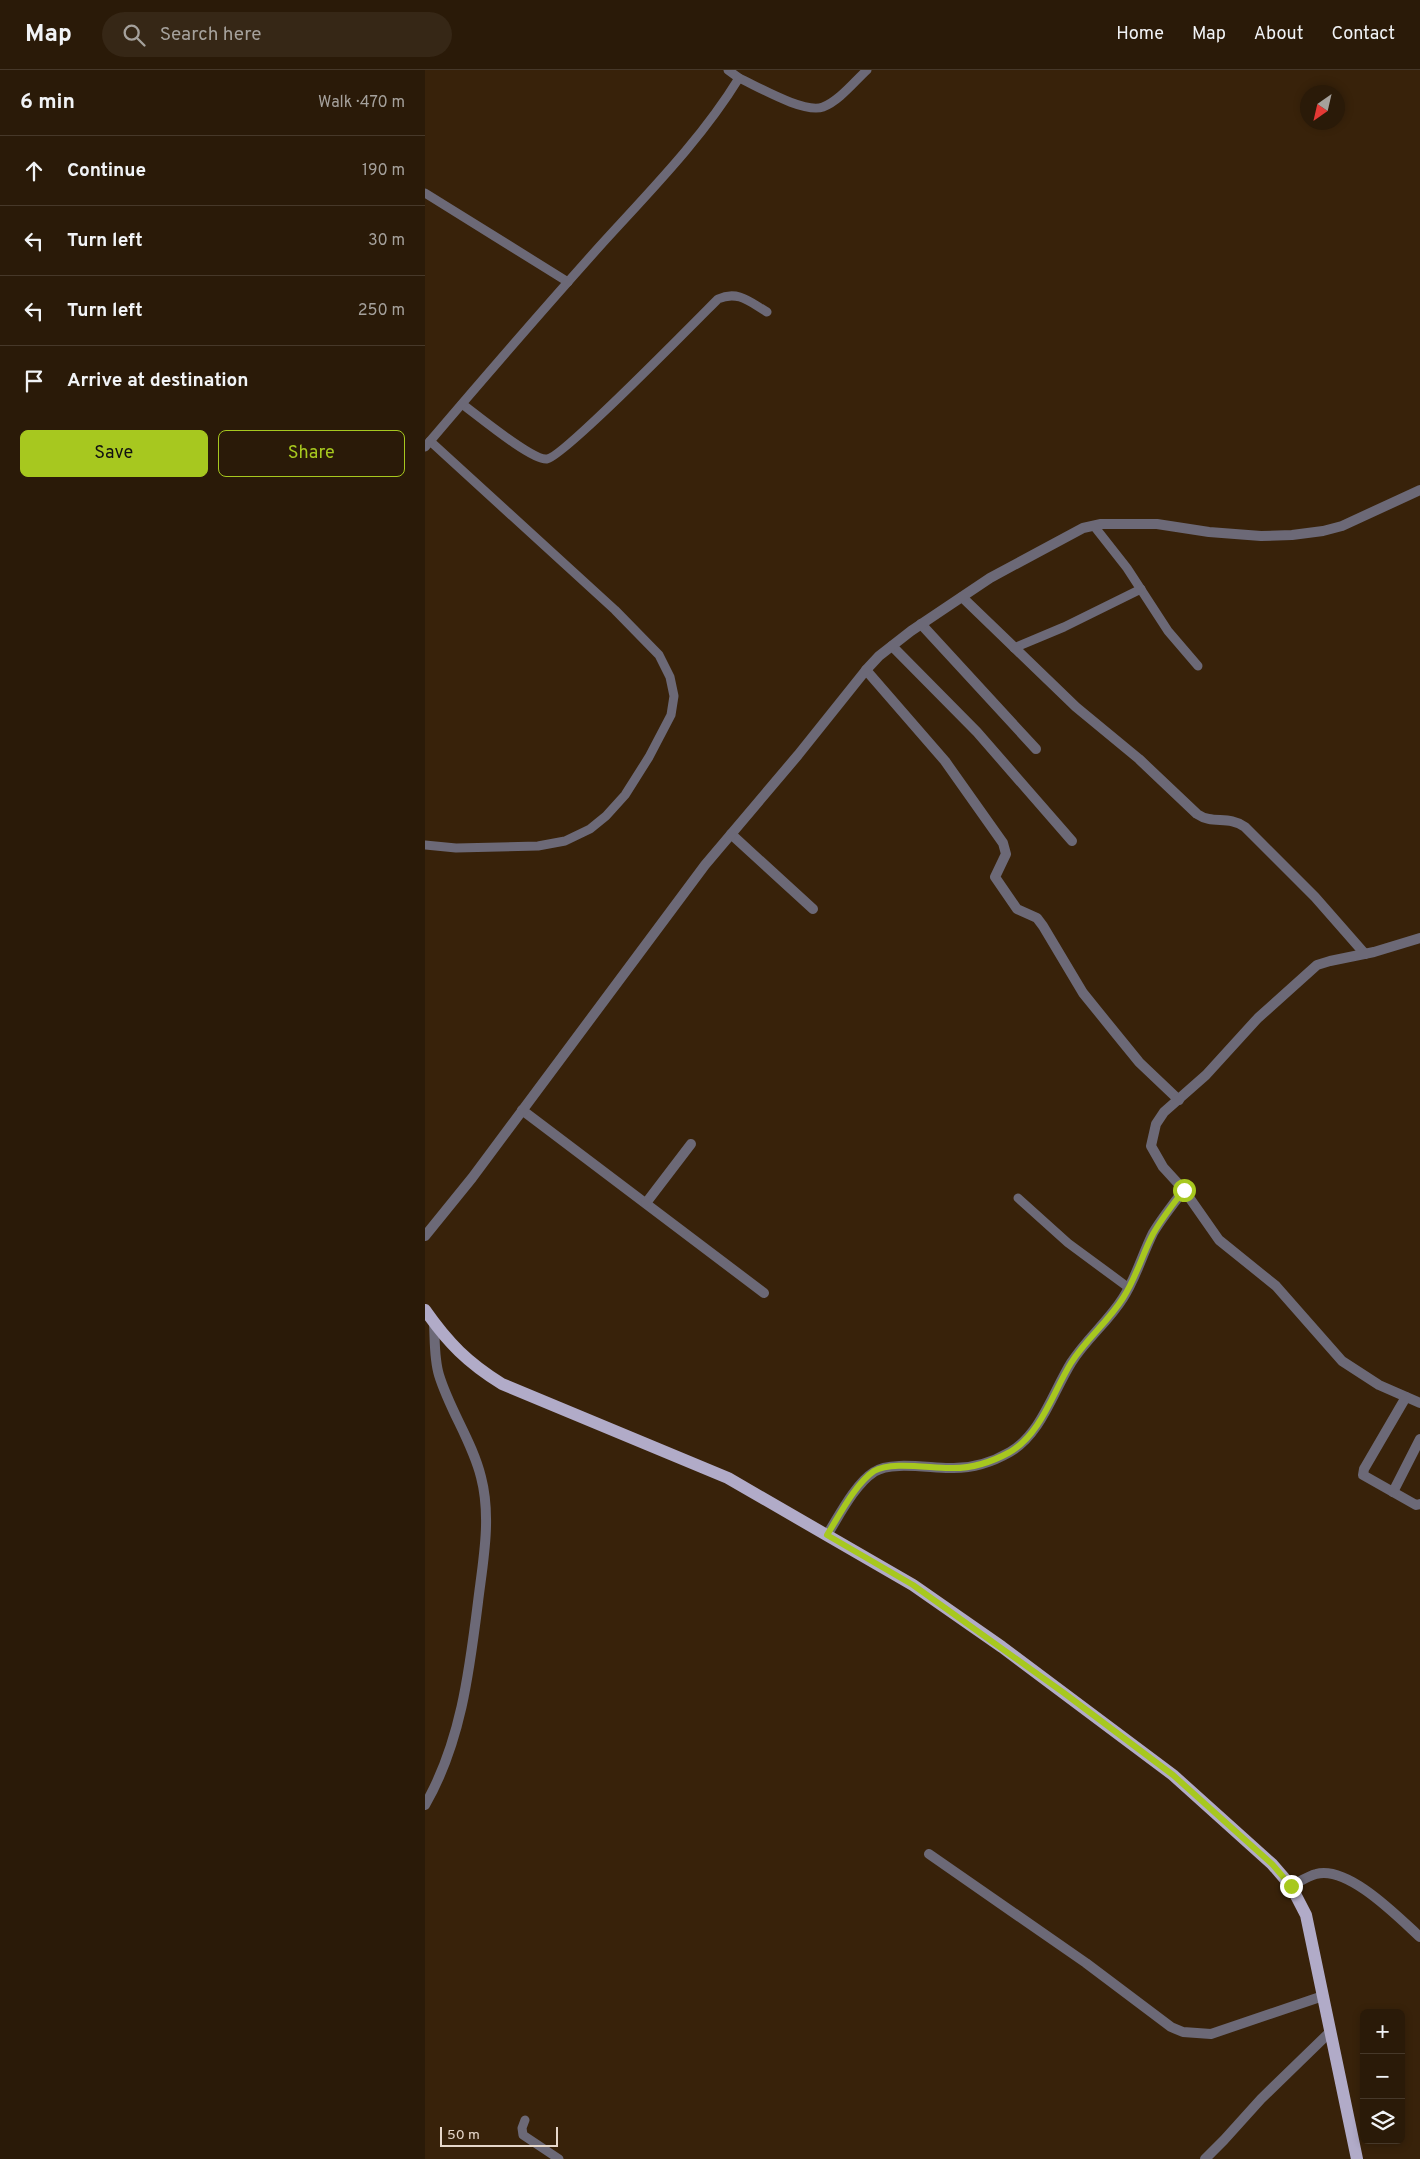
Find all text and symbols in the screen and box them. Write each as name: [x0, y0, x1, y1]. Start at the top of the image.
search box: [102, 12, 452, 57]
text: Map: [25, 20, 72, 50]
icon: search: [120, 21, 148, 49]
text: Search here: [160, 23, 261, 47]
text: Home: [1116, 23, 1164, 46]
text: Map: [1192, 23, 1226, 46]
text: About: [1254, 23, 1303, 46]
text: Contact: [1331, 23, 1395, 46]
north arrow: [1300, 85, 1345, 130]
text: 6 min: [20, 89, 75, 116]
text: Walk · 470 m: [318, 93, 405, 113]
icon: ahead: [20, 157, 48, 185]
text: Continue: [67, 159, 146, 183]
text: 190 m: [362, 161, 405, 181]
icon: left: [20, 227, 48, 255]
text: Turn left: [67, 229, 143, 253]
text: 30 m: [368, 231, 405, 251]
icon: left: [20, 297, 48, 325]
text: Turn left: [67, 299, 143, 323]
text: 250 m: [358, 301, 405, 321]
icon: arrive: [20, 367, 48, 395]
text: Arrive at destination: [67, 369, 248, 393]
button: Save: [20, 430, 208, 477]
button: Share: [218, 430, 405, 477]
route start: [1173, 1179, 1196, 1202]
route end: [1280, 1875, 1303, 1898]
map controls: [1360, 2009, 1405, 2144]
button: +: [1360, 2009, 1405, 2054]
button: −: [1360, 2054, 1405, 2099]
button: layers: [1360, 2099, 1405, 2144]
scale bar: [440, 2124, 557, 2147]
text: 50 m: [447, 2127, 480, 2144]

